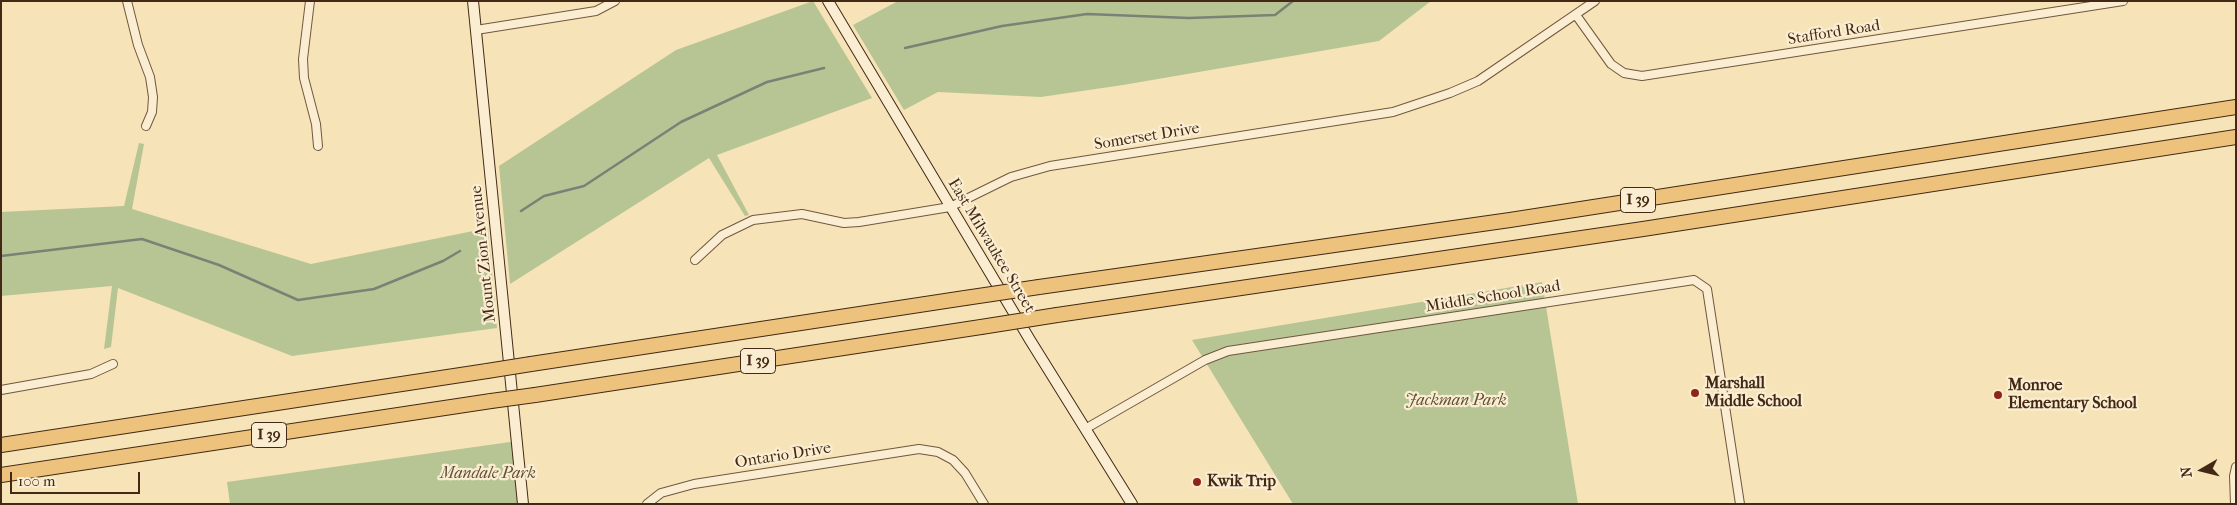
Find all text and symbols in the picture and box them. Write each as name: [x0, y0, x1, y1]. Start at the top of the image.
street label: Stafford Road: [1786, 16, 1882, 50]
street label: Somerset Drive: [1093, 119, 1201, 155]
street label: East Milwaukee Street: [943, 175, 1039, 317]
street label: Mount Zion Avenue: [467, 185, 501, 323]
road number: I 39: [1620, 188, 1656, 212]
street label: Middle School Road: [1424, 277, 1562, 317]
road number: I 39: [740, 348, 776, 374]
place label: Marshall Middle School: [1705, 374, 1802, 412]
place label: Monroe Elementary School: [2008, 376, 2137, 414]
marker: Marshall Middle School: [1689, 387, 1701, 399]
marker: Monroe Elementary School: [1992, 389, 2004, 401]
park label: Jackman Park: [1405, 391, 1507, 411]
road number: I 39: [252, 422, 286, 448]
street label: Ontario Drive: [734, 439, 832, 473]
north arrow: [2177, 445, 2227, 495]
scale bar: [12, 462, 142, 494]
park label: Mandale Park: [440, 464, 536, 484]
text: N: [2177, 466, 2196, 479]
text: 100 m: [18, 472, 56, 490]
place label: Kwik Trip: [1207, 472, 1276, 492]
marker: Kwik Trip: [1191, 476, 1203, 488]

